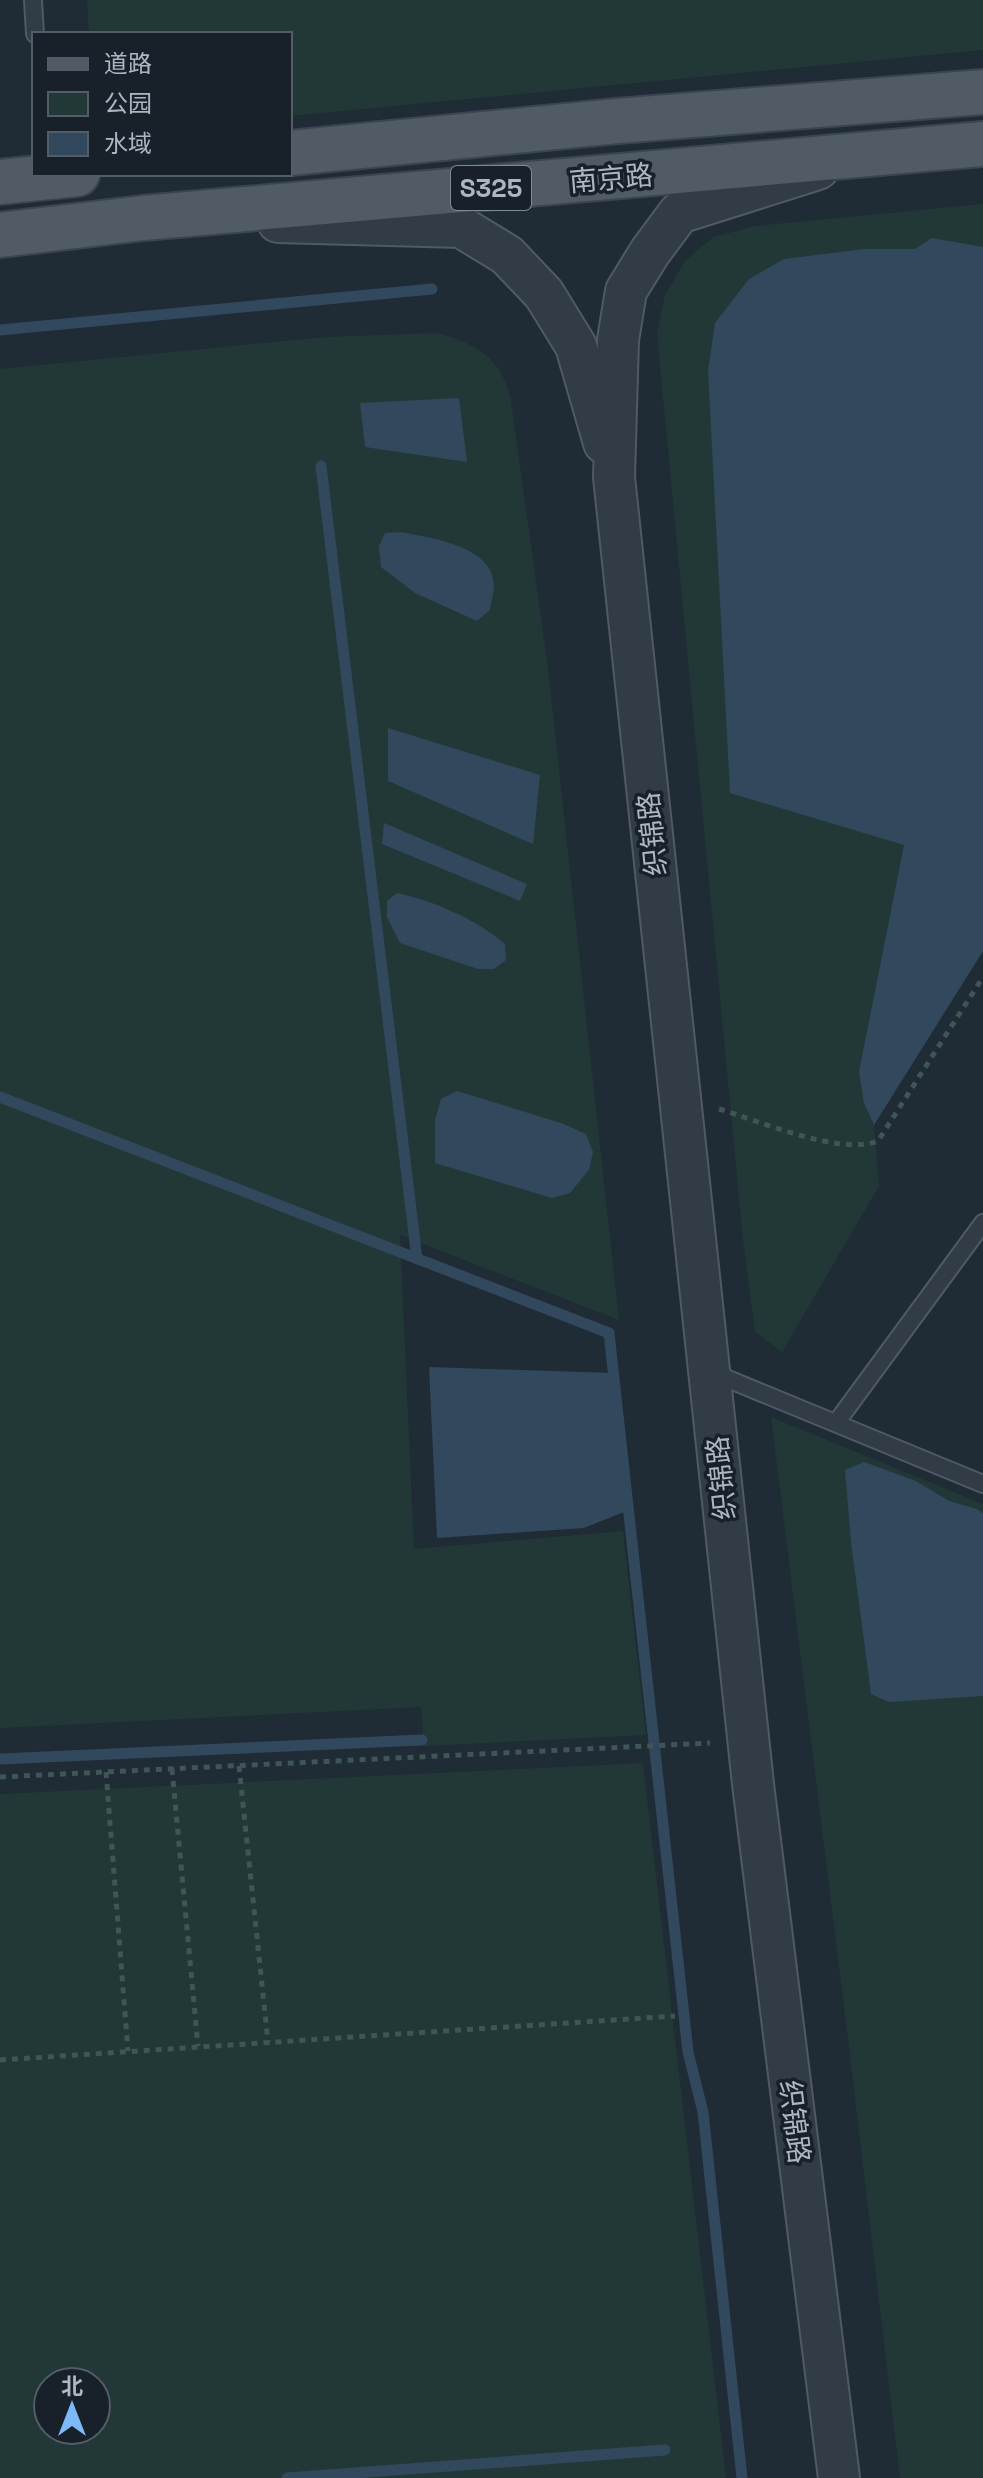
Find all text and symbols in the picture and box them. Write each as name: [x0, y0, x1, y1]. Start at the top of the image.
legend: [32, 32, 292, 176]
text: 道路: [104, 48, 152, 79]
text: 公园: [104, 88, 152, 119]
text: 水域: [104, 128, 152, 159]
street label: 南京路: [568, 156, 654, 200]
road number: S325: [451, 166, 531, 210]
street label: 织锦路: [630, 790, 674, 878]
street label: 织锦路: [699, 1434, 743, 1522]
street label: 织锦路: [772, 2078, 818, 2166]
north arrow: [32, 2366, 112, 2446]
text: 北: [61, 2372, 83, 2400]

